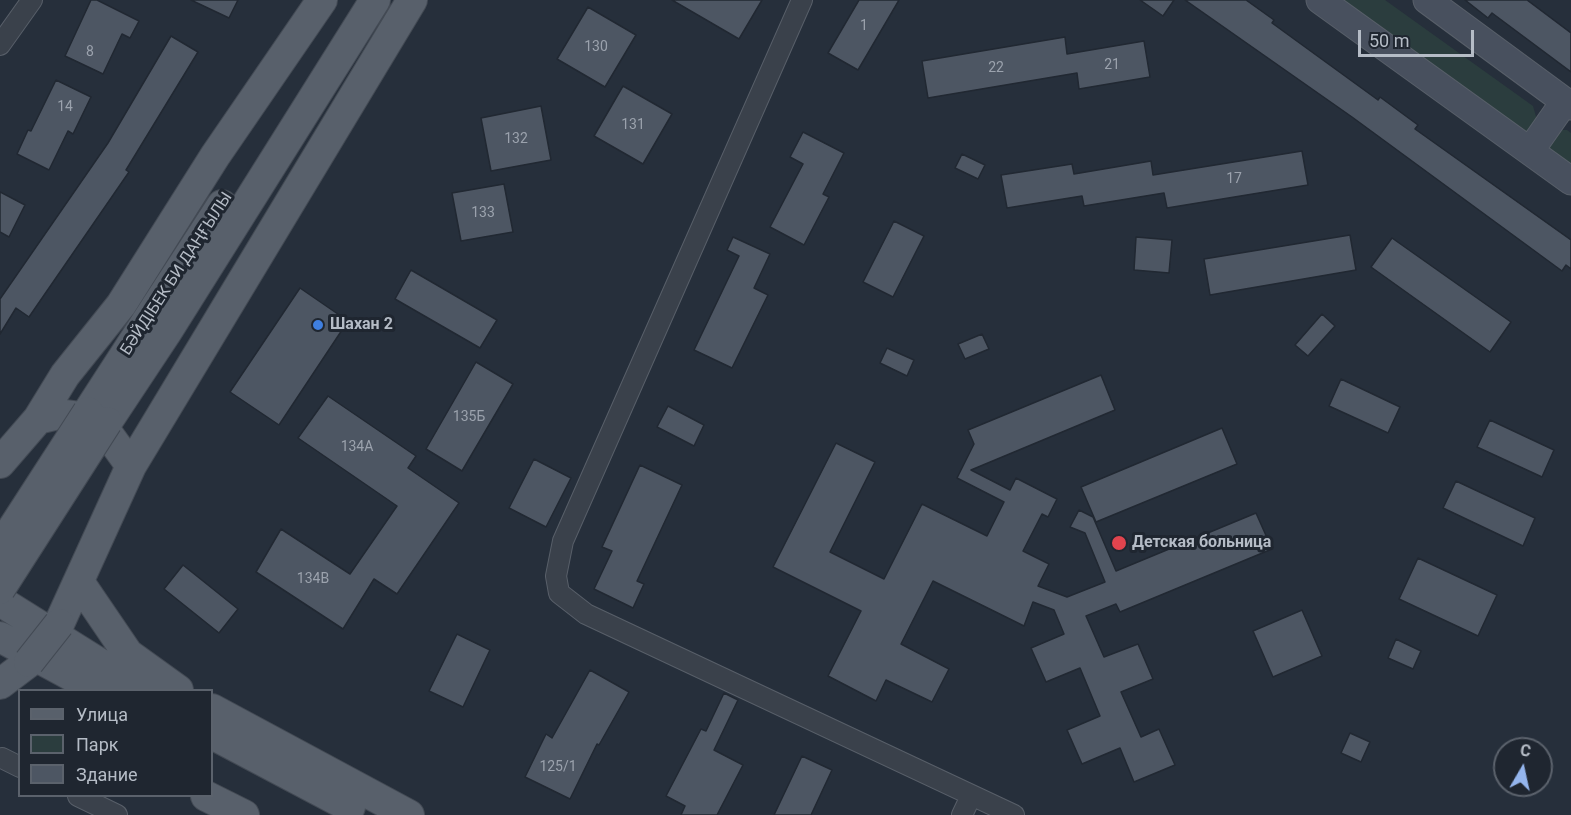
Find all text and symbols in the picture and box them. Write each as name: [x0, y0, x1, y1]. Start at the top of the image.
house number: 1: [860, 18, 868, 34]
scale bar: [1361, 18, 1476, 56]
text: 50 m: [1369, 30, 1409, 51]
house number: 130: [584, 39, 608, 55]
house number: 8: [86, 44, 94, 60]
house number: 21: [1104, 57, 1120, 73]
house number: 22: [988, 60, 1004, 76]
house number: 14: [57, 99, 73, 115]
house number: 131: [621, 117, 645, 133]
house number: 132: [504, 131, 528, 147]
house number: 17: [1226, 171, 1242, 187]
street label: БӘЙДІБЕК БИ ДАҢҒЫЛЫ: [117, 189, 237, 359]
house number: 133: [471, 205, 495, 221]
place label: Шахан 2: [330, 315, 393, 335]
marker: Шахан 2: [311, 318, 325, 332]
house number: 135Б: [453, 409, 485, 425]
house number: 134А: [341, 439, 373, 455]
place label: Детская больница: [1132, 533, 1271, 553]
marker: Детская больница: [1110, 534, 1128, 552]
house number: 134В: [297, 571, 329, 587]
legend: [18, 689, 213, 797]
text: Улица: [76, 704, 128, 725]
text: Парк: [76, 734, 118, 755]
north arrow: [1493, 737, 1553, 797]
text: С: [1519, 741, 1532, 761]
house number: 125/1: [539, 759, 577, 775]
text: Здание: [76, 764, 138, 785]

